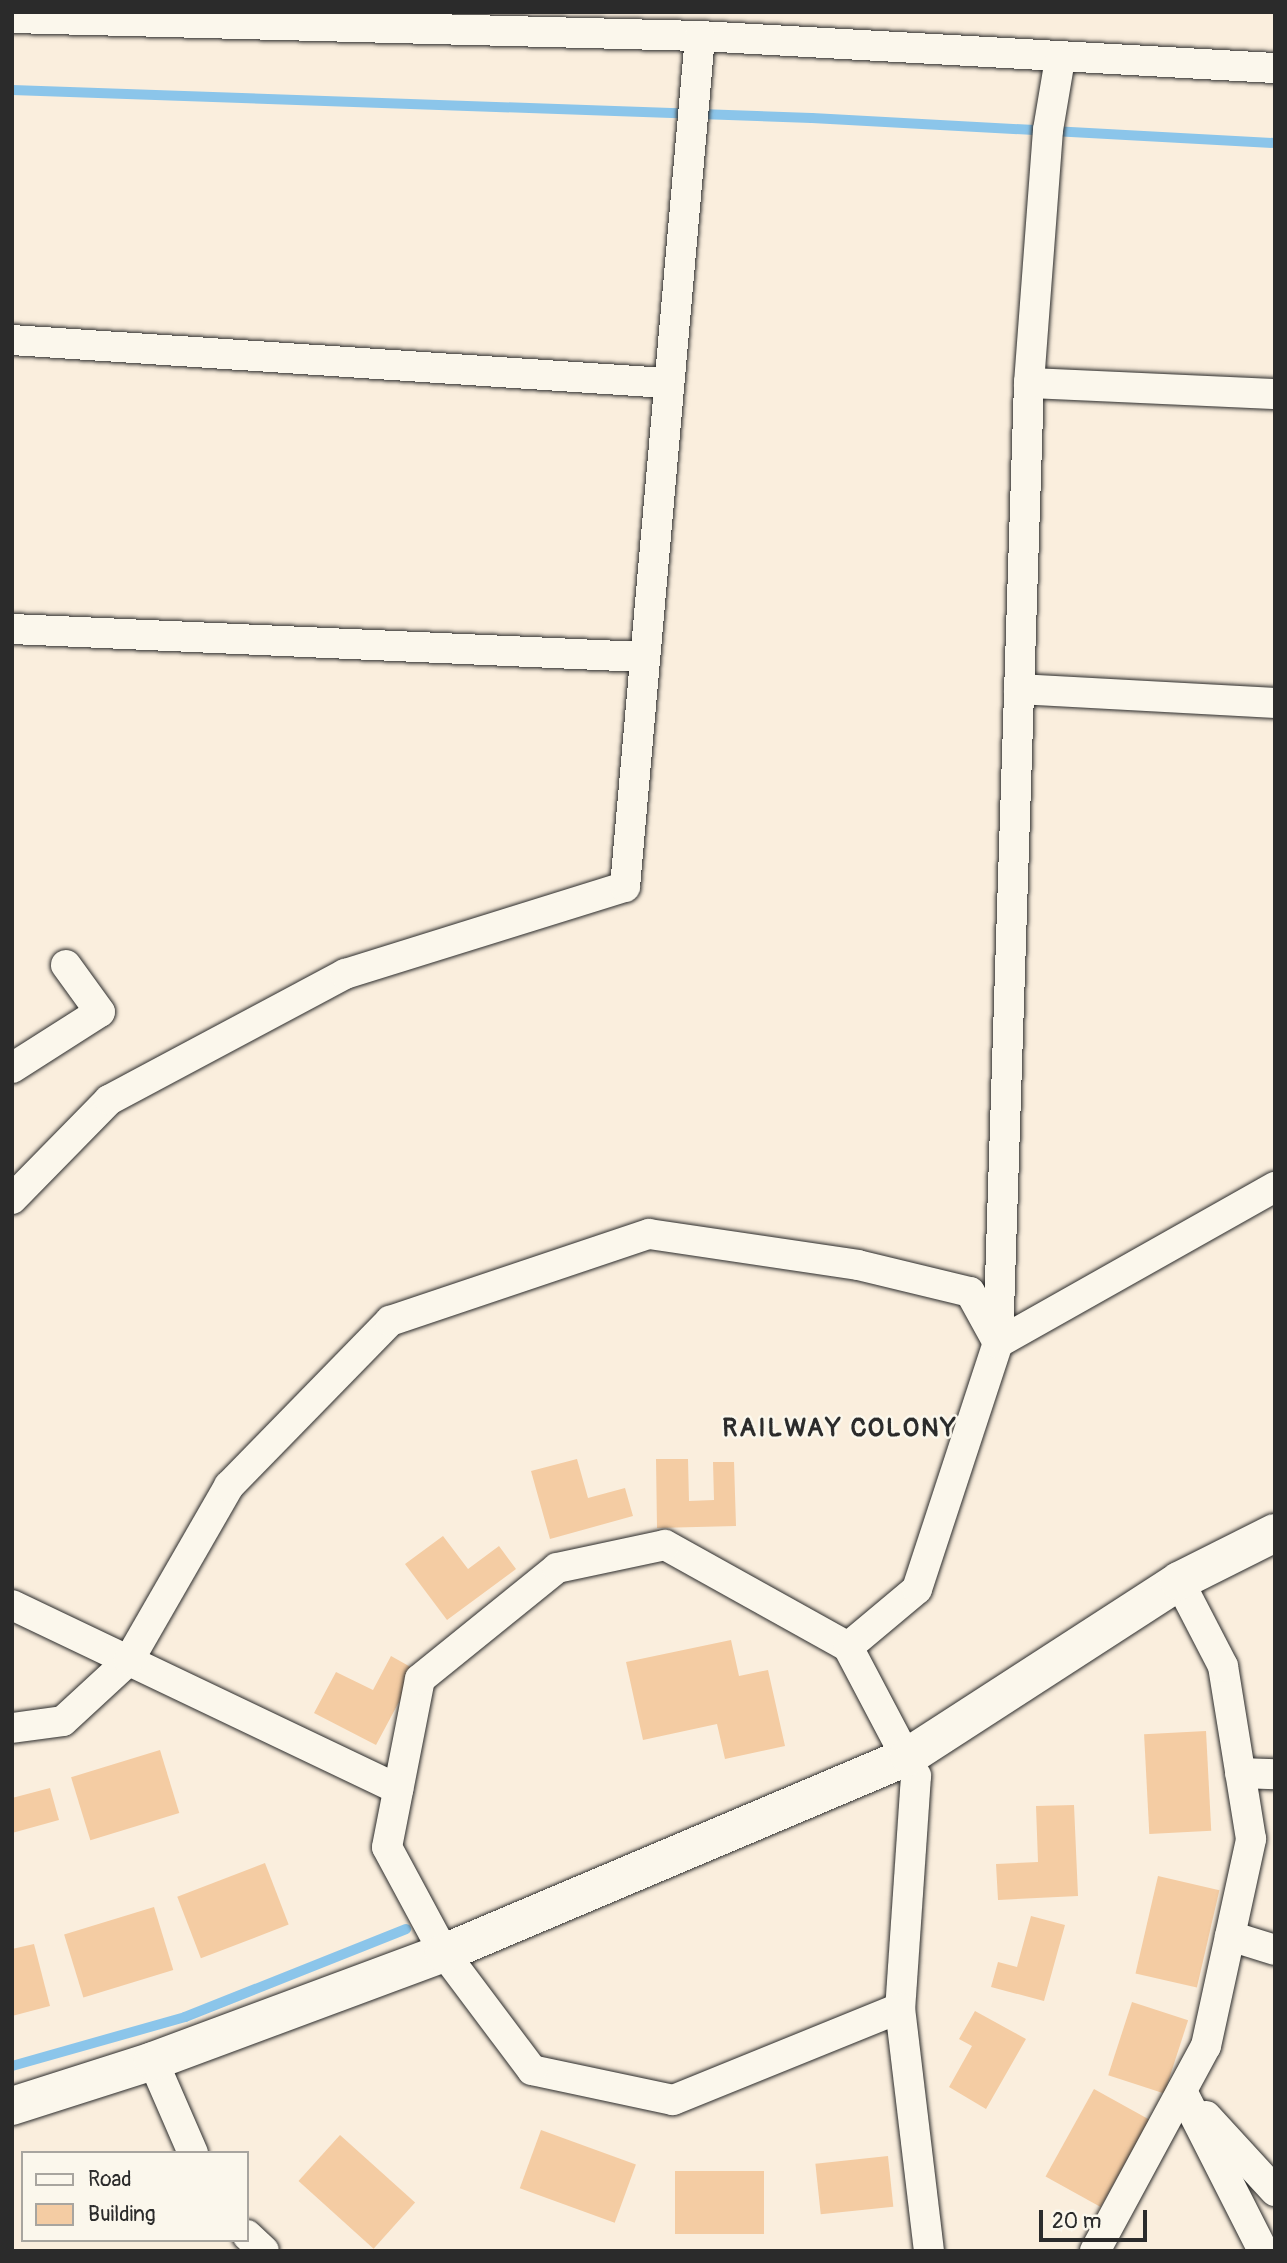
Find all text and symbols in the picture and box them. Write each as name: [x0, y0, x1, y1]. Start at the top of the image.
district label: RAILWAY COLONY: [724, 1413, 956, 1445]
legend: [21, 2151, 248, 2242]
text: Road: [88, 2166, 132, 2193]
scale bar: [1042, 2196, 1150, 2240]
text: Building: [88, 2201, 155, 2228]
text: 20 m: [1052, 2208, 1101, 2235]

